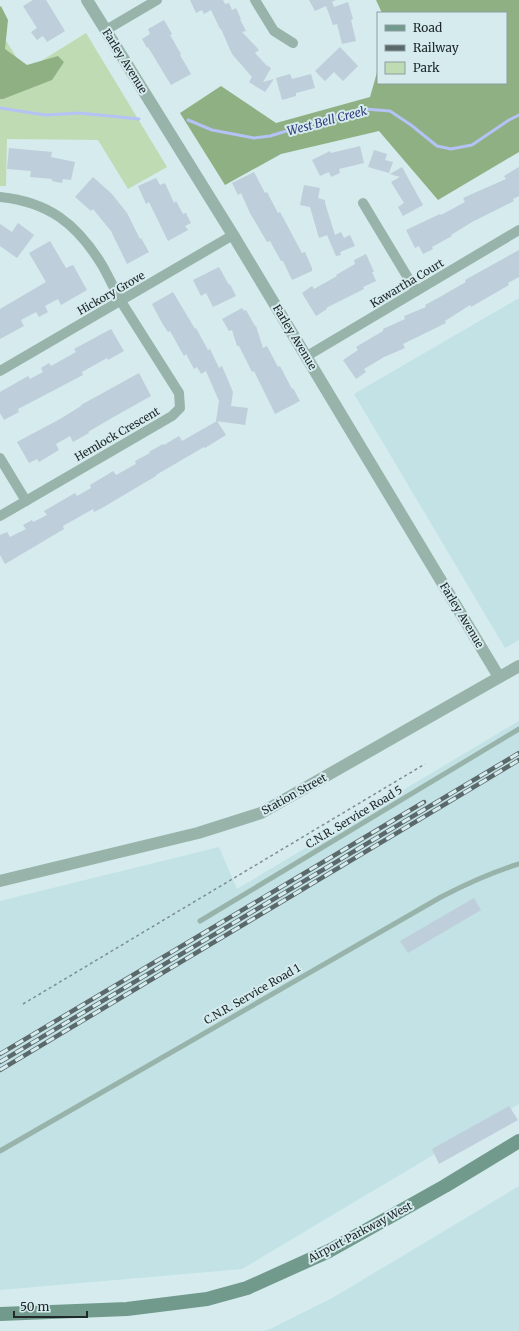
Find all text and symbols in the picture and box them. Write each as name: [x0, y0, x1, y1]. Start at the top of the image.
legend: [377, 12, 507, 84]
text: Road: [413, 20, 442, 35]
street label: Farley Avenue: [100, 26, 151, 96]
text: Railway: [413, 40, 459, 55]
text: Park: [413, 60, 440, 75]
water label: West Bell Creek: [285, 103, 369, 138]
street label: Kawartha Court: [368, 255, 447, 310]
street label: Hickory Grove: [75, 268, 147, 318]
street label: Farley Avenue: [270, 302, 320, 372]
street label: Hemlock Crescent: [72, 404, 163, 464]
street label: Farley Avenue: [437, 580, 487, 650]
street label: Station Street: [259, 770, 330, 818]
street label: C.N.R. Service Road 5: [303, 783, 405, 851]
street label: C.N.R. Service Road 1: [201, 961, 303, 1027]
street label: Airport Parkway West: [305, 1198, 415, 1266]
scale bar: [14, 1293, 87, 1319]
text: 50 m: [20, 1299, 49, 1314]

